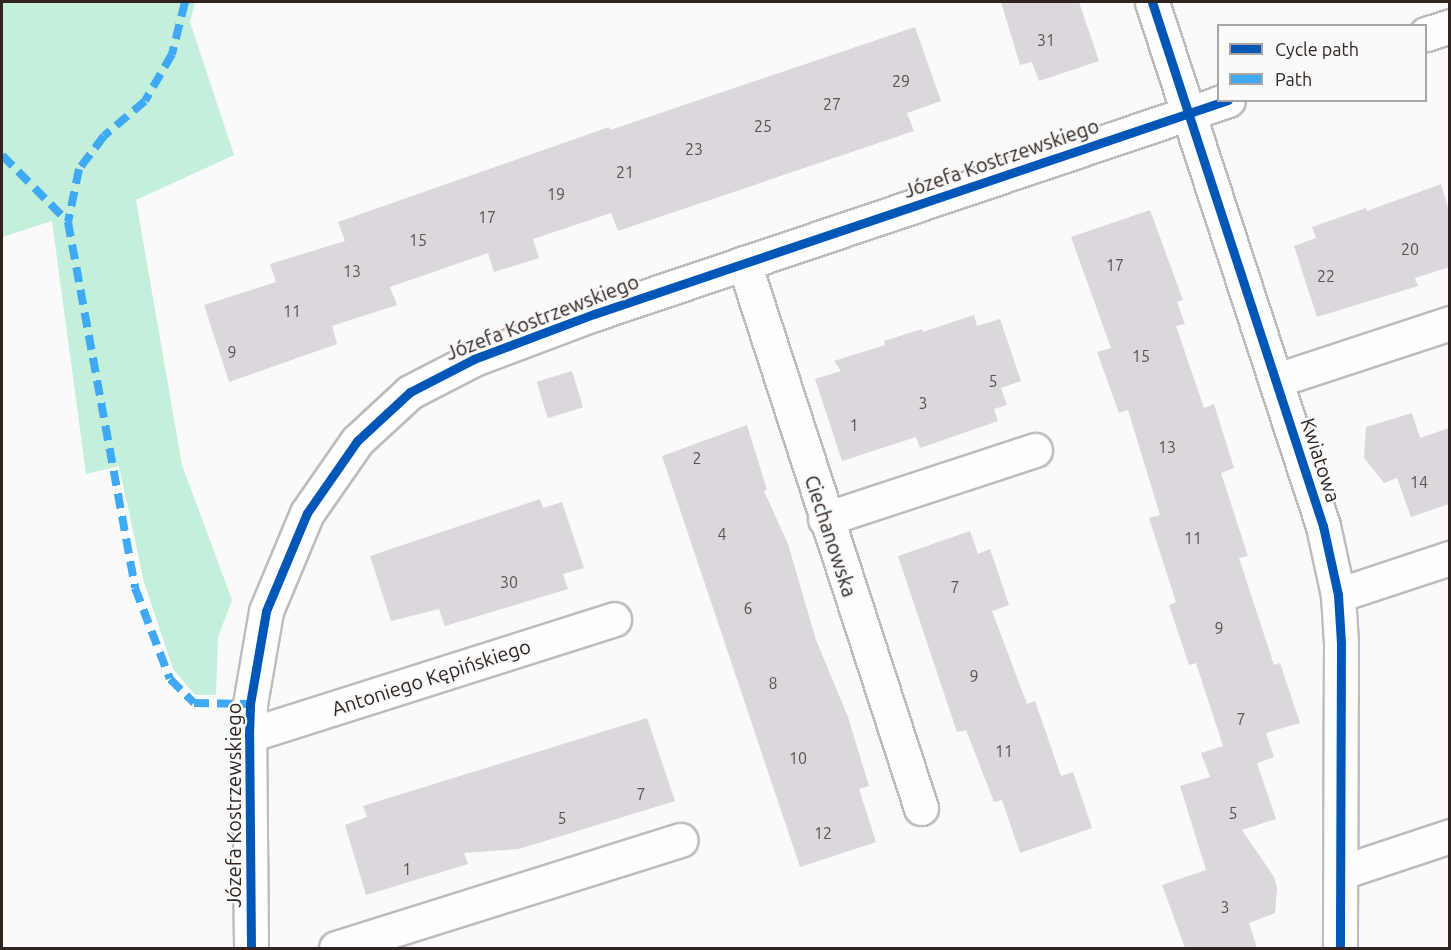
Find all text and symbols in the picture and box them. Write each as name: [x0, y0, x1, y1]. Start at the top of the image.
legend: [1217, 24, 1427, 102]
house number: 31: [1037, 30, 1055, 50]
text: Cycle path: [1275, 39, 1359, 59]
text: Path: [1275, 69, 1312, 89]
house number: 29: [892, 71, 910, 91]
house number: 27: [823, 94, 841, 114]
street label: Józefa Kostrzewskiego: [900, 113, 1102, 203]
house number: 25: [754, 116, 772, 136]
house number: 23: [685, 139, 703, 159]
house number: 21: [616, 162, 634, 182]
house number: 19: [547, 184, 565, 204]
house number: 17: [478, 207, 496, 227]
house number: 15: [409, 230, 427, 250]
house number: 20: [1401, 239, 1419, 259]
house number: 17: [1106, 255, 1124, 275]
house number: 13: [343, 261, 361, 281]
house number: 22: [1317, 266, 1335, 286]
street label: Józefa Kostrzewskiego: [442, 269, 642, 365]
house number: 11: [283, 301, 301, 321]
house number: 9: [227, 342, 237, 362]
house number: 15: [1132, 346, 1150, 366]
house number: 5: [988, 371, 998, 391]
house number: 3: [918, 393, 928, 413]
house number: 1: [849, 415, 859, 435]
street label: Kwiatowa: [1296, 415, 1346, 505]
house number: 13: [1158, 437, 1176, 457]
house number: 2: [692, 448, 702, 468]
street label: Ciechanowska: [800, 472, 862, 600]
house number: 14: [1410, 472, 1428, 492]
house number: 4: [717, 524, 727, 544]
house number: 11: [1184, 528, 1202, 548]
house number: 30: [500, 572, 518, 592]
house number: 7: [950, 577, 960, 597]
house number: 6: [743, 598, 753, 618]
house number: 9: [1214, 618, 1224, 638]
street label: Antoniego Kępińskiego: [328, 633, 534, 721]
house number: 9: [969, 666, 979, 686]
house number: 8: [768, 673, 778, 693]
street label: Józefa Kostrzewskiego: [221, 702, 245, 908]
house number: 7: [1236, 709, 1246, 729]
house number: 11: [995, 741, 1013, 761]
house number: 10: [789, 748, 807, 768]
house number: 7: [636, 784, 646, 804]
house number: 5: [1228, 803, 1238, 823]
house number: 5: [557, 808, 567, 828]
house number: 12: [814, 823, 832, 843]
house number: 1: [402, 859, 412, 879]
house number: 3: [1220, 897, 1230, 917]

